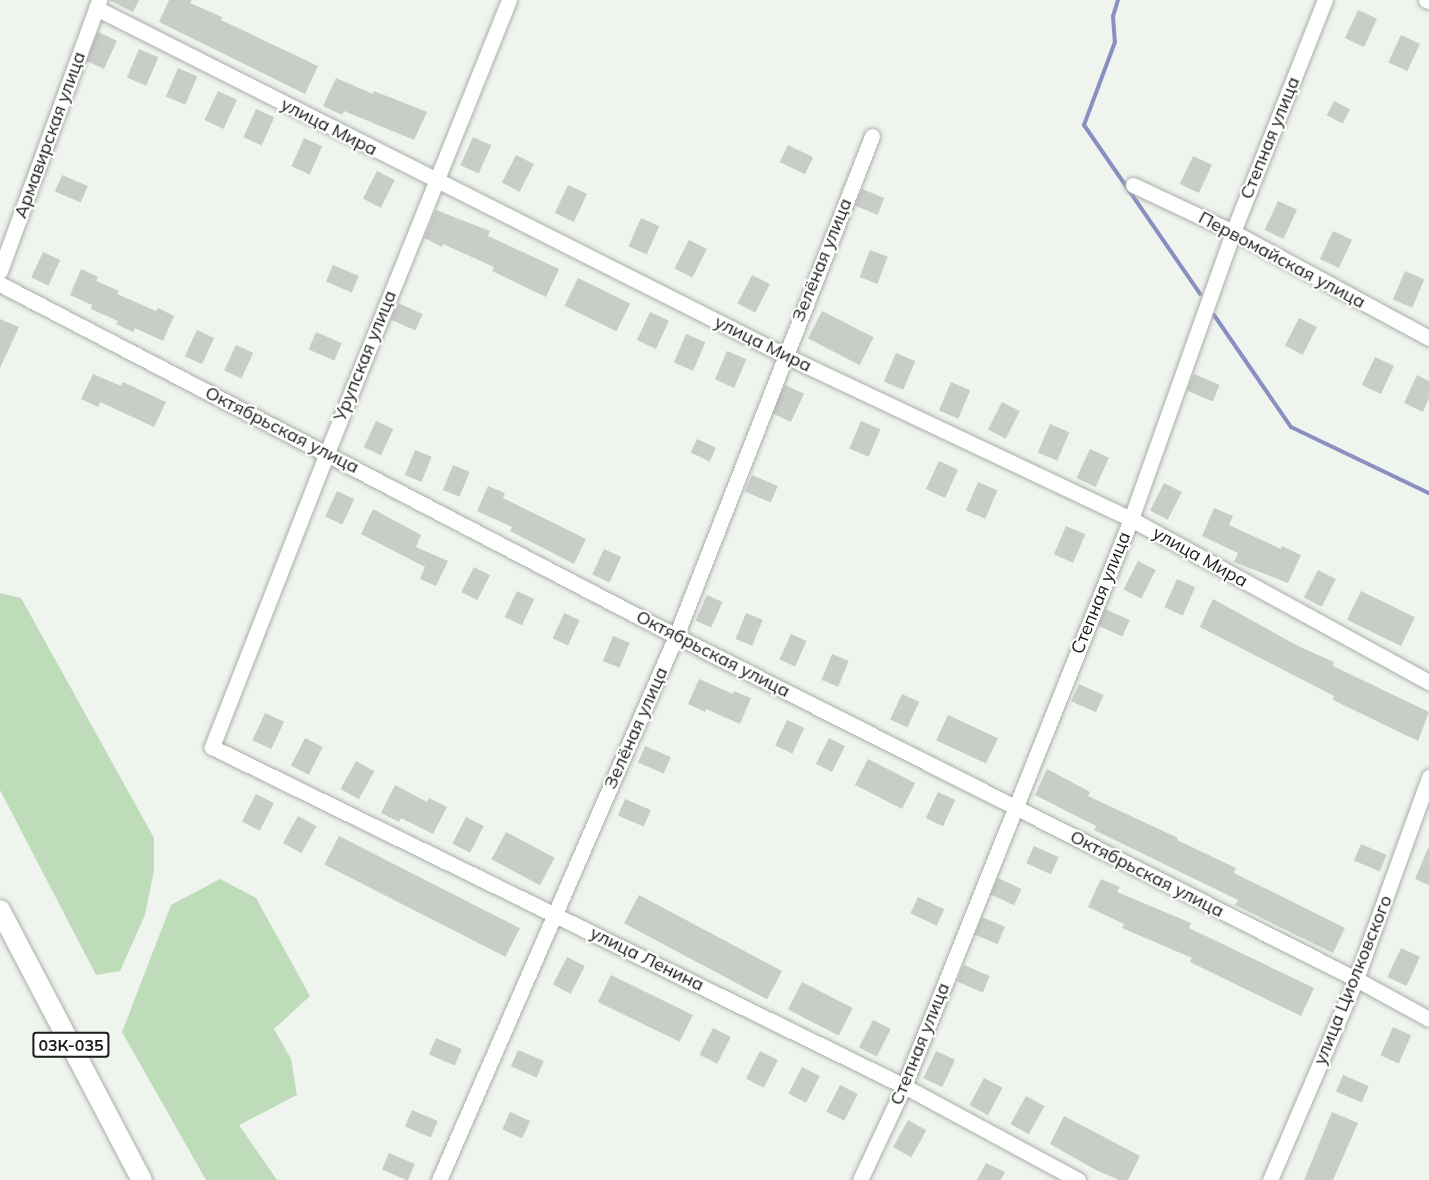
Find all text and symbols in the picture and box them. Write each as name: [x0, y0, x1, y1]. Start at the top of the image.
street label: Армавирская улица: [10, 49, 90, 221]
street label: Степная улица: [1236, 74, 1304, 202]
street label: улица Мира: [277, 93, 381, 161]
street label: Зелёная улица: [787, 195, 857, 325]
street label: Первомайская улица: [1195, 207, 1369, 313]
street label: Урупская улица: [329, 287, 401, 425]
street label: улица Мира: [711, 311, 815, 377]
street label: Октябрьская улица: [201, 382, 363, 478]
street label: улица Мира: [1149, 522, 1251, 592]
street label: Степная улица: [1067, 529, 1135, 657]
street label: Октябрьская улица: [632, 606, 794, 702]
street label: Зелёная улица: [599, 664, 673, 792]
street label: Октябрьская улица: [1066, 826, 1228, 922]
street label: улица Циолковского: [1309, 892, 1397, 1068]
street label: улица Ленина: [587, 922, 707, 996]
street label: Степная улица: [886, 980, 954, 1108]
road number: 03К-035: [32, 1032, 110, 1058]

